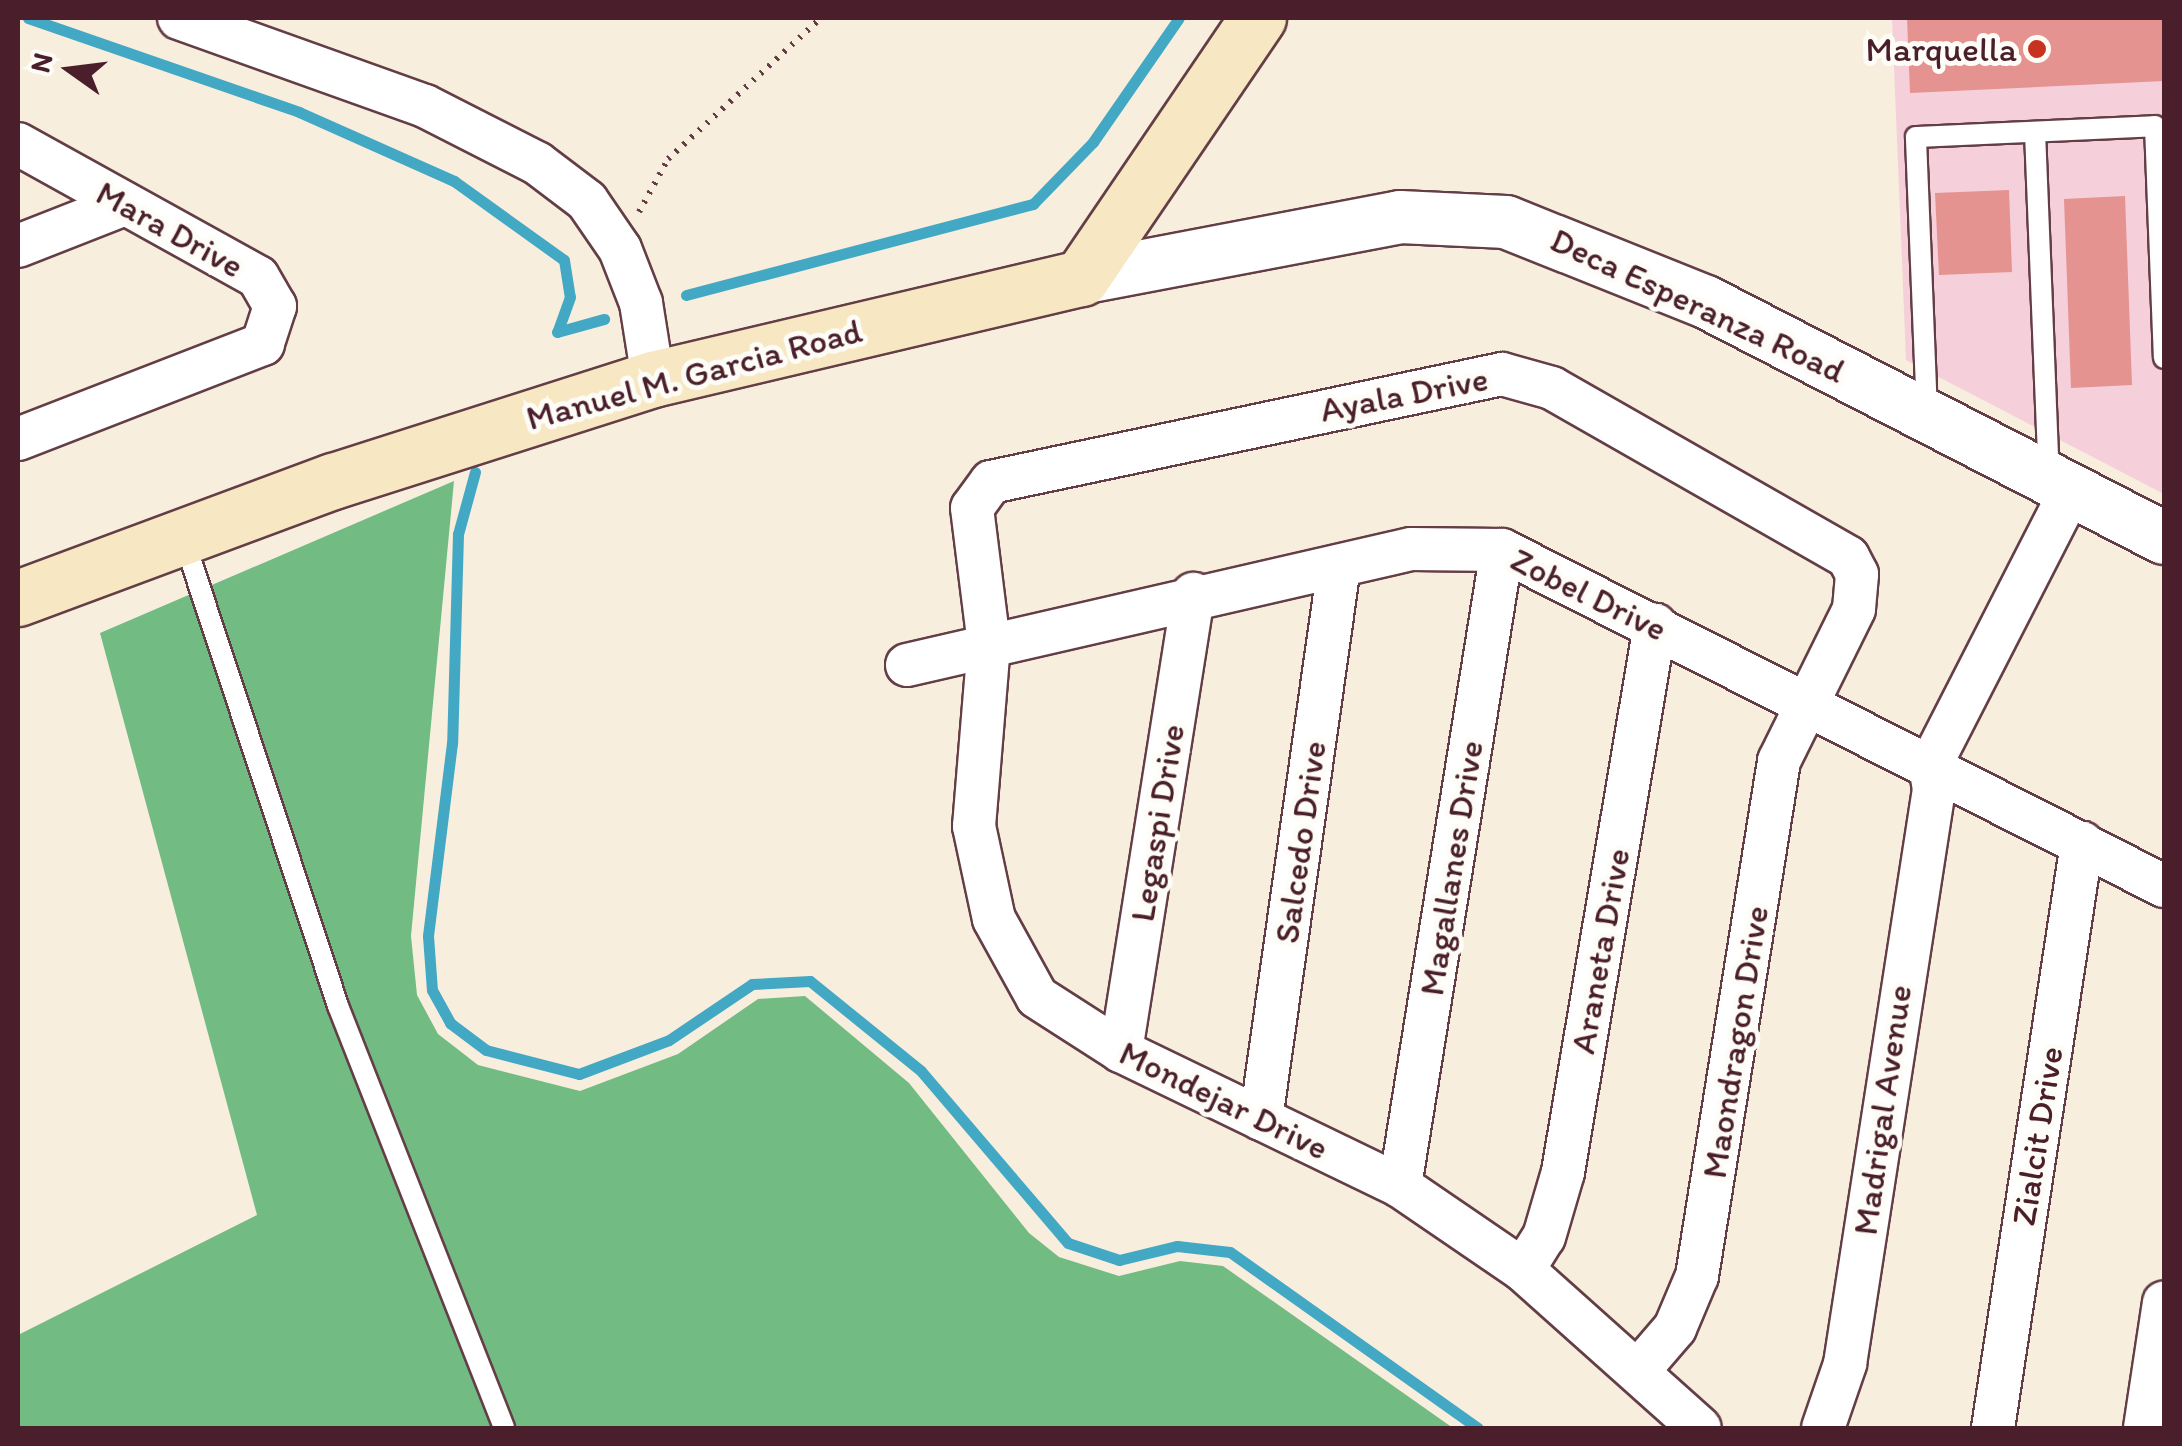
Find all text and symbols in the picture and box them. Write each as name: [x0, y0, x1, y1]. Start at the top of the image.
north arrow: [20, 20, 120, 120]
place label: Marquella: [1865, 28, 2017, 70]
marker: Marquella: [2026, 38, 2048, 60]
text: N: [22, 49, 60, 76]
street label: Mara Drive: [88, 171, 252, 287]
street label: Deca Esperanza Road: [1545, 219, 1851, 391]
street label: Manuel M. Garcia Road: [522, 309, 866, 439]
street label: Ayala Drive: [1316, 357, 1492, 431]
street label: Zobel Drive: [1504, 538, 1674, 650]
street label: Legaspi Drive: [1121, 721, 1193, 925]
street label: Magallanes Drive: [1410, 737, 1492, 999]
street label: Salcedo Drive: [1265, 738, 1335, 946]
street label: Araneta Drive: [1561, 845, 1639, 1057]
street label: Maondragon Drive: [1693, 903, 1777, 1181]
street label: Madrigal Avenue: [1844, 983, 1920, 1237]
street label: Mondejar Drive: [1112, 1031, 1336, 1169]
street label: Zialcit Drive: [2002, 1043, 2072, 1229]

